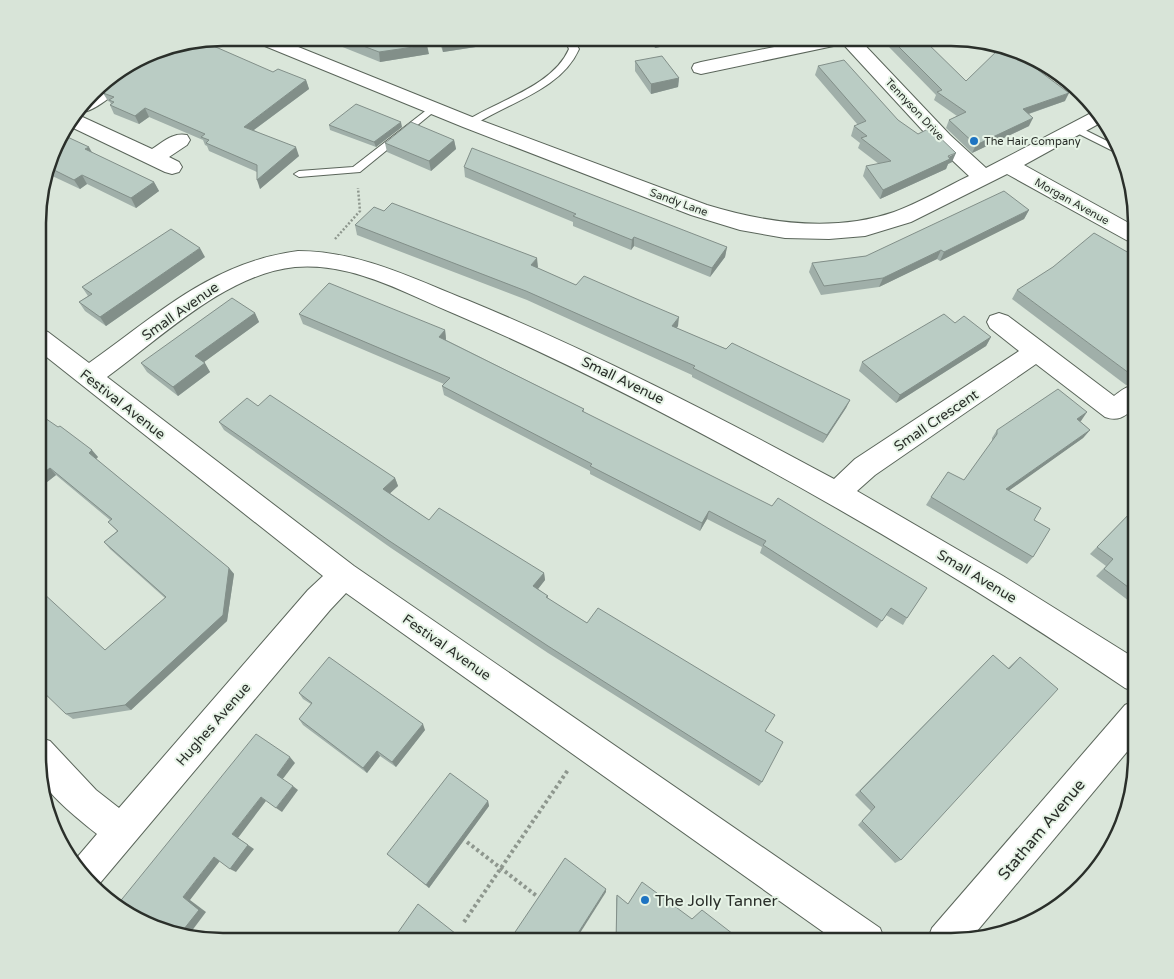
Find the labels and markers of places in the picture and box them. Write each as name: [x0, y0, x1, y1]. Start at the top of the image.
marker: The Hair Company: [968, 135, 980, 147]
place label: The Hair Company: [984, 135, 1081, 148]
place label: The Jolly Tanner: [655, 891, 779, 911]
marker: The Jolly Tanner: [639, 894, 651, 906]

